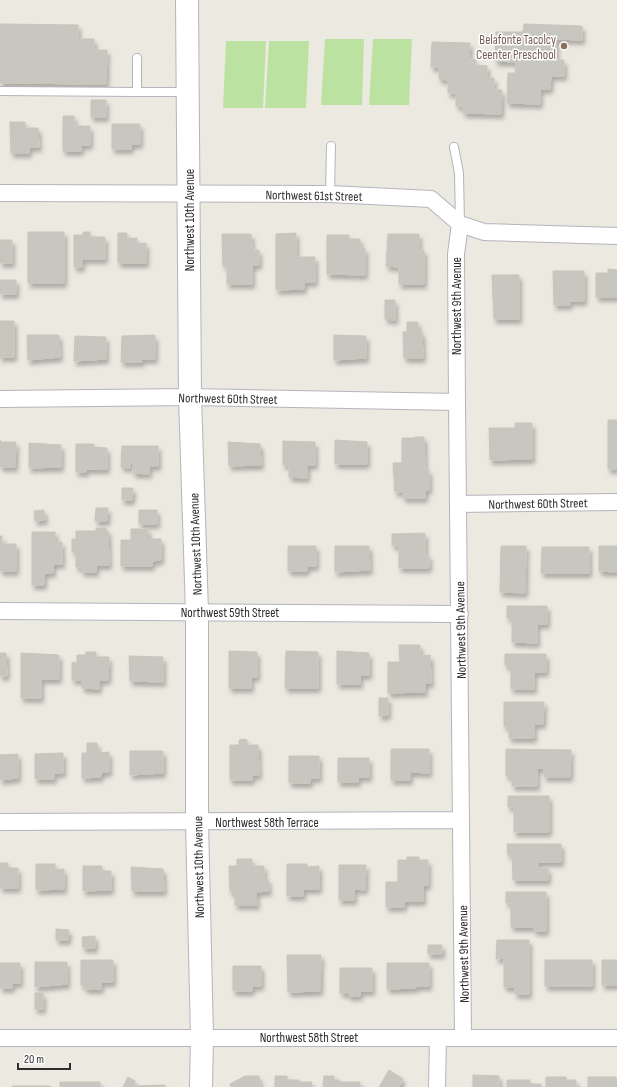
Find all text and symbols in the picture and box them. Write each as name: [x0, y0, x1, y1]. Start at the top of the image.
place label: Belafonte Tacolcy Ceenter Preschool: [476, 32, 556, 63]
marker: Belafonte Tacolcy Ceenter Preschool: [559, 41, 569, 51]
street label: Northwest 10th Avenue: [182, 169, 198, 271]
street label: Northwest 61st Street: [265, 187, 363, 205]
street label: Northwest 9th Avenue: [449, 257, 465, 355]
street label: Northwest 60th Street: [178, 390, 278, 408]
street label: Northwest 10th Avenue: [186, 493, 206, 595]
street label: Northwest 60th Street: [488, 495, 588, 513]
street label: Northwest 9th Avenue: [452, 581, 470, 679]
street label: Northwest 59th Street: [181, 605, 279, 621]
street label: Northwest 58th Terrace: [215, 815, 319, 831]
street label: Northwest 10th Avenue: [190, 816, 208, 918]
street label: Northwest 9th Avenue: [455, 905, 473, 1003]
street label: Northwest 58th Street: [260, 1030, 358, 1046]
scale bar: [18, 1045, 70, 1071]
text: 20 m: [24, 1052, 44, 1067]

